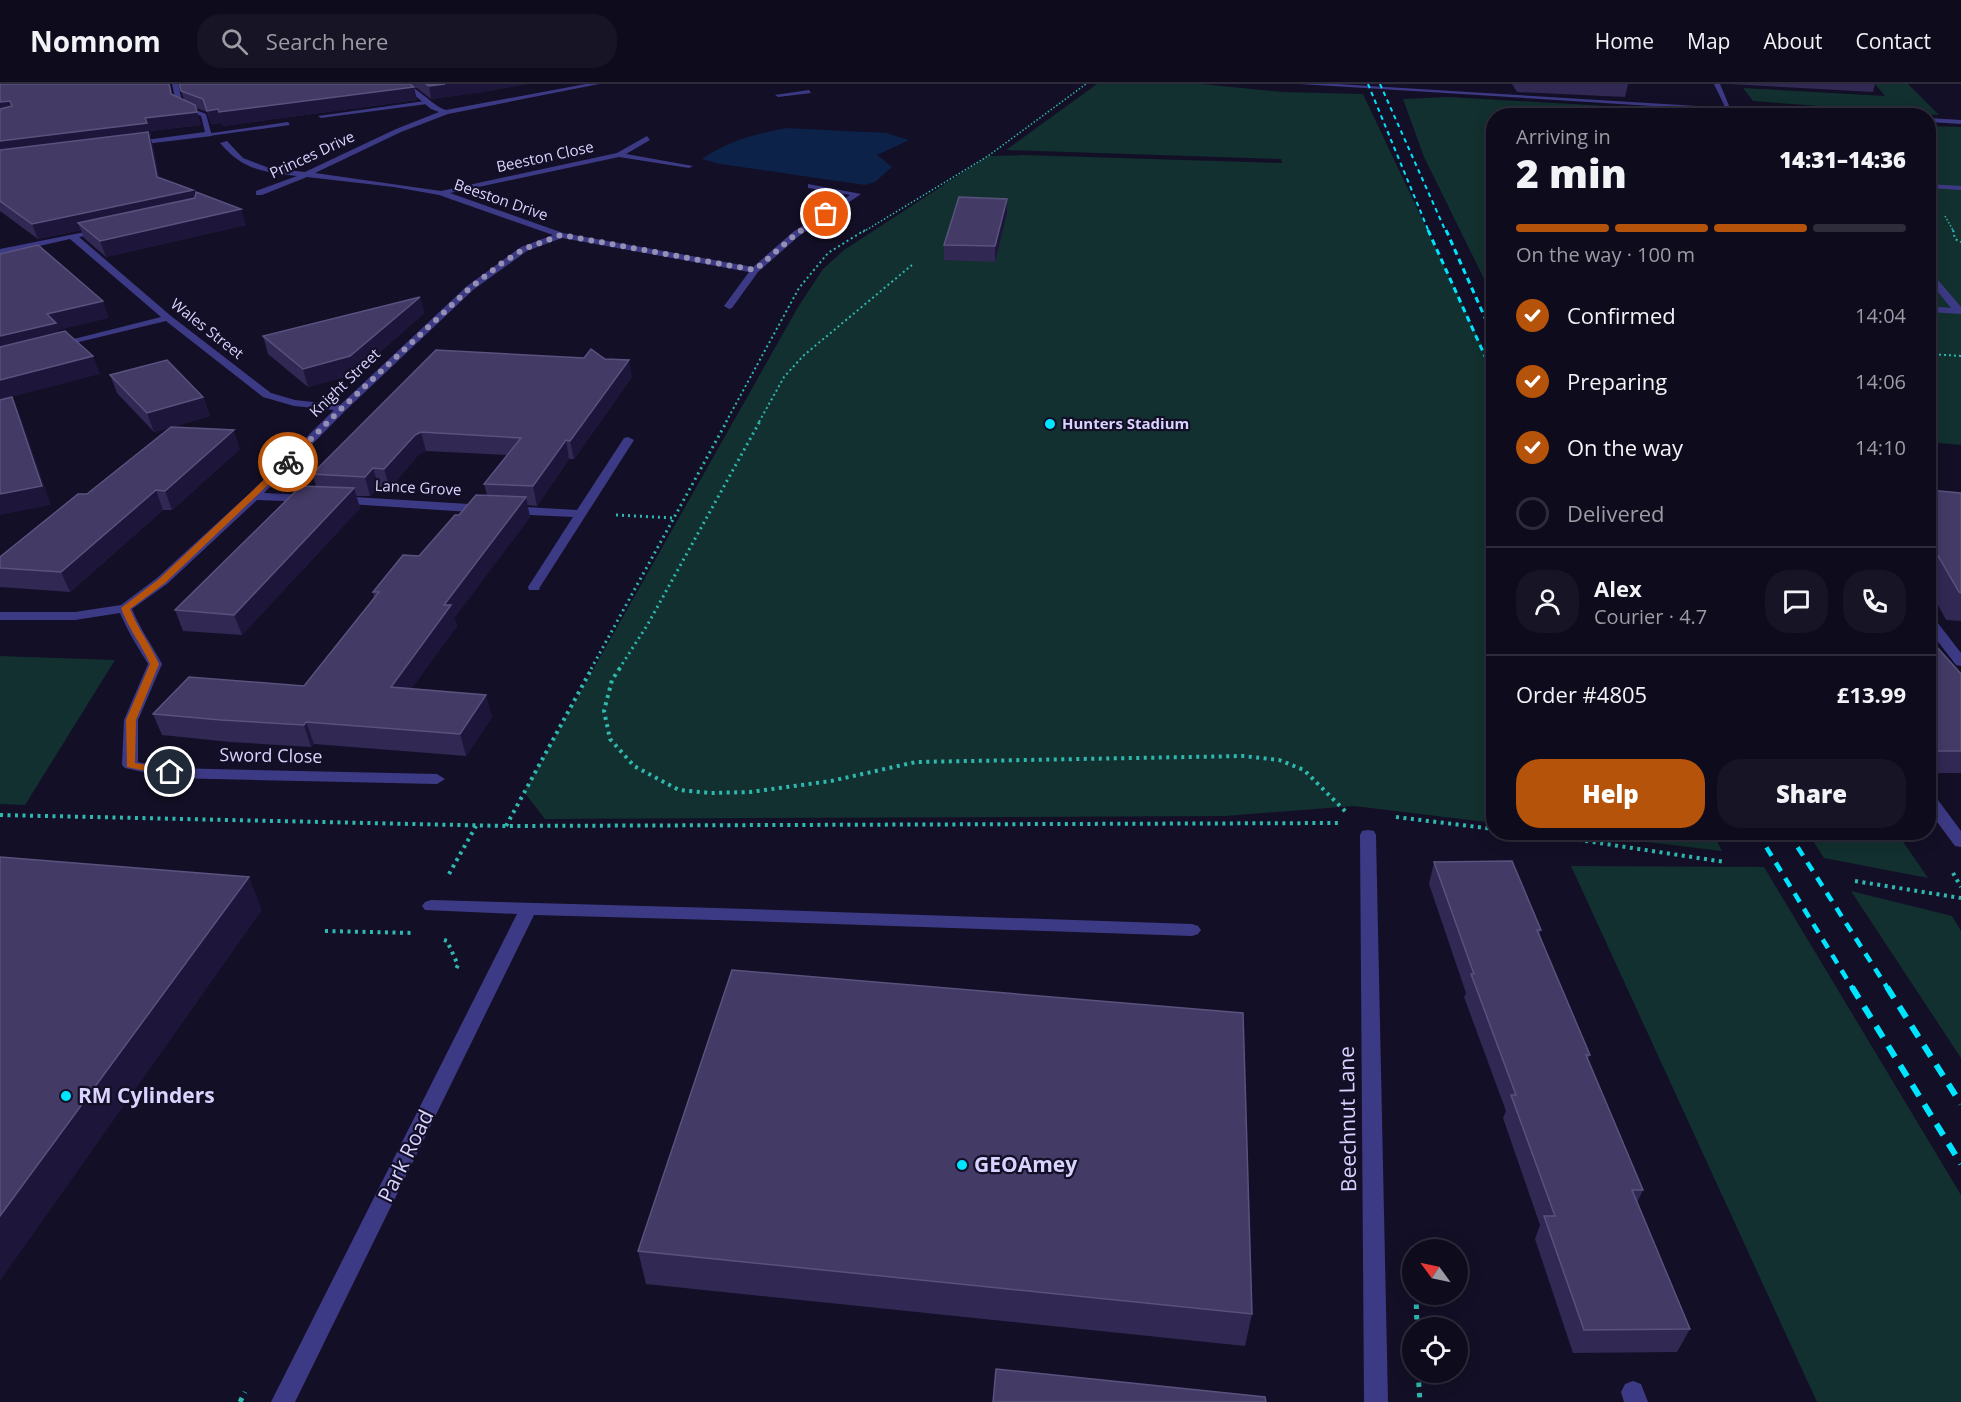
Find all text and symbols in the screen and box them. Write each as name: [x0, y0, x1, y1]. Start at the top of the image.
search box: [197, 14, 617, 68]
text: Nomnom: [30, 22, 161, 60]
icon: search: [218, 25, 251, 58]
text: Search here: [266, 26, 388, 56]
text: Home: [1595, 27, 1654, 55]
text: Map: [1687, 27, 1730, 55]
text: About: [1763, 27, 1823, 55]
text: Contact: [1856, 27, 1931, 55]
text: Arriving in: [1516, 123, 1611, 150]
street label: Princes Drive: [266, 126, 357, 182]
street label: Beeston Close: [494, 136, 595, 176]
text: 14:31–14:36: [1779, 144, 1906, 174]
text: 2 min: [1516, 146, 1627, 199]
street label: Beeston Drive: [452, 174, 551, 224]
pin: [800, 188, 851, 239]
icon: bag: [809, 197, 842, 230]
text: On the way · 100 m: [1516, 241, 1695, 268]
street label: Wales Street: [167, 293, 248, 363]
icon: check: [1516, 299, 1549, 332]
text: Confirmed: [1567, 300, 1676, 330]
text: 14:04: [1855, 302, 1906, 329]
street label: Knight Street: [305, 344, 384, 421]
icon: check: [1516, 365, 1549, 398]
text: Preparing: [1567, 366, 1667, 396]
text: 14:06: [1855, 368, 1906, 395]
place label: Hunters Stadium: [1062, 413, 1189, 433]
marker: Hunters Stadium: [1043, 417, 1057, 431]
icon: check: [1516, 431, 1549, 464]
courier: [258, 432, 318, 492]
text: On the way: [1567, 432, 1683, 462]
text: 14:10: [1855, 434, 1906, 461]
icon: bike: [272, 446, 305, 479]
street label: Lance Grove: [374, 475, 462, 499]
text: Delivered: [1567, 498, 1665, 528]
button: person: [1516, 570, 1579, 633]
button: chat: [1765, 570, 1828, 633]
button: phone: [1843, 570, 1906, 633]
text: Alex: [1594, 573, 1642, 603]
text: Courier · 4.7: [1594, 603, 1707, 630]
text: Order #4805: [1516, 679, 1647, 709]
text: £13.99: [1837, 679, 1906, 709]
street label: Sword Close: [219, 742, 323, 768]
pin: [144, 746, 195, 797]
icon: home: [153, 755, 186, 788]
button: Help: [1516, 759, 1705, 828]
button: Share: [1717, 759, 1906, 828]
street label: Beechnut Lane: [1332, 1046, 1362, 1192]
place label: RM Cylinders: [78, 1081, 215, 1109]
marker: RM Cylinders: [59, 1089, 73, 1103]
street label: Park Road: [371, 1105, 439, 1206]
place label: GEOAmey: [974, 1150, 1077, 1178]
marker: GEOAmey: [955, 1158, 969, 1172]
north arrow: [1402, 1239, 1468, 1305]
map controls: [1402, 1239, 1468, 1383]
button: locate: [1402, 1317, 1468, 1383]

